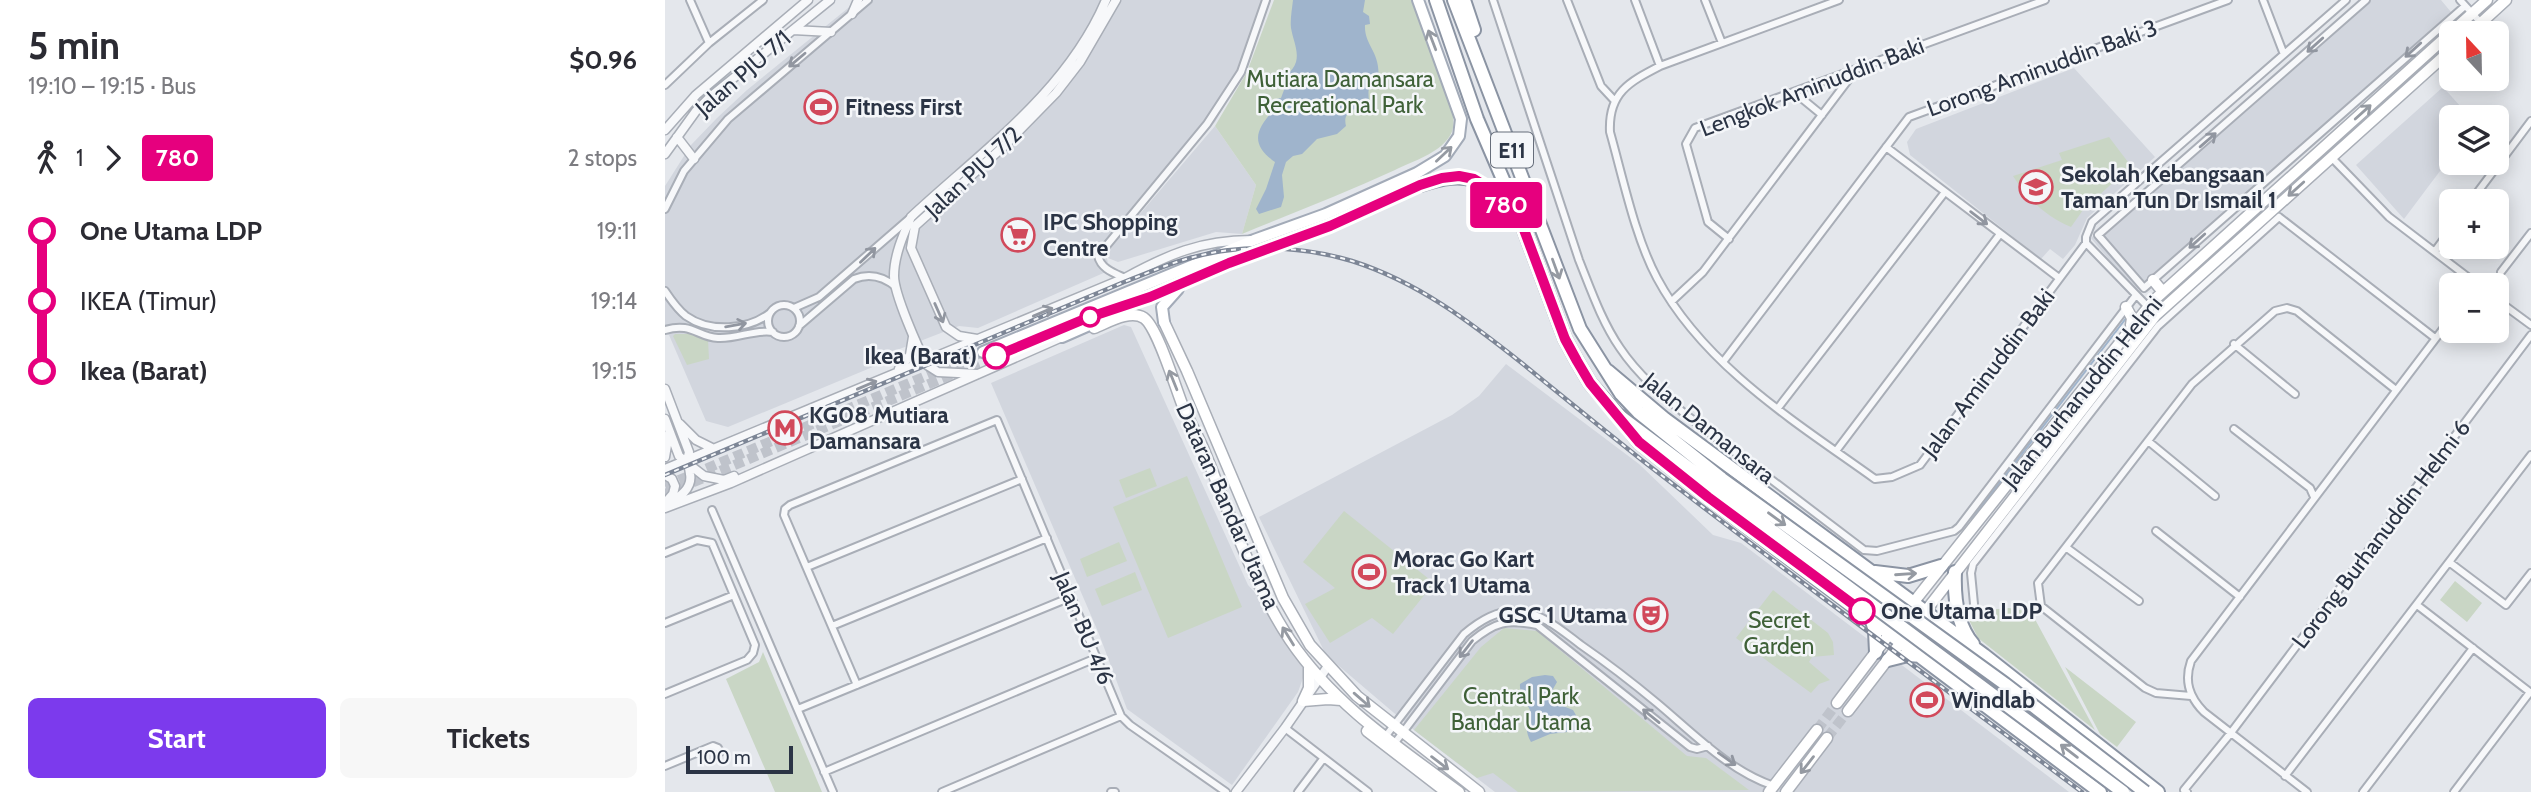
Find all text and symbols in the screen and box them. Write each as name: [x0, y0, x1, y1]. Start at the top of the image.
street label: Lorong Aminuddin Baki 3: [1923, 13, 2161, 123]
north arrow: [2439, 21, 2509, 91]
map controls: [2439, 21, 2509, 343]
text: 5 min: [28, 22, 120, 69]
street label: Jalan PJU 7/1: [689, 24, 796, 123]
one-way arrow: [1425, 30, 1438, 51]
street label: Lengkok Aminuddin Baki: [1696, 31, 1928, 143]
one-way arrow: [2307, 37, 2324, 54]
one-way arrow: [2404, 42, 2422, 58]
text: $0.96: [569, 44, 637, 76]
one-way arrow: [789, 52, 807, 68]
park label: Mutiara Damansara Recreational Park: [1246, 65, 1434, 119]
text: 19:10 – 19:15 · Bus: [28, 72, 196, 100]
sports icon: Fitness First: [802, 88, 840, 126]
place label: Fitness First: [845, 93, 962, 121]
one-way arrow: [2354, 104, 2372, 120]
button: layers: [2439, 105, 2509, 175]
street label: Jalan PJU 7/2: [918, 120, 1027, 224]
road number: E11: [1491, 132, 1533, 168]
one-way arrow: [2199, 132, 2217, 148]
icon: walk: [28, 139, 66, 177]
icon: forward: [94, 139, 132, 177]
text: 780: [156, 143, 199, 172]
text: 1: [76, 144, 84, 172]
text: 2 stops: [568, 144, 637, 172]
one-way arrow: [1434, 146, 1452, 163]
place label: Sekolah Kebangsaan Taman Tun Dr Ismail 1: [2061, 160, 2277, 214]
school or university icon: Sekolah Kebangsaan Taman Tun Dr Ismail 1: [2017, 168, 2055, 206]
one-way arrow: [2288, 181, 2306, 197]
line badge: 780: [1466, 182, 1546, 228]
button: +: [2439, 189, 2509, 259]
text: 780: [1484, 190, 1528, 219]
place label: IPC Shopping Centre: [1043, 208, 1178, 262]
one-way arrow: [1970, 210, 1989, 225]
text: One Utama LDP: [80, 215, 262, 247]
supermarket icon: IPC Shopping Centre: [999, 216, 1037, 254]
text: 19:11: [597, 217, 637, 245]
one-way arrow: [2188, 233, 2206, 249]
one-way arrow: [859, 246, 876, 263]
one-way arrow: [1551, 258, 1564, 280]
button: −: [2439, 273, 2509, 343]
street label: Jalan Aminuddin Baki: [1915, 283, 2060, 464]
text: IKEA (Timur): [80, 285, 217, 317]
text: 19:14: [591, 287, 637, 315]
street label: Jalan Burhanuddin Helmi: [1995, 290, 2168, 495]
one-way arrow: [933, 302, 946, 323]
one-way arrow: [1031, 305, 1053, 318]
unlabelled marker: [1080, 307, 1100, 327]
one-way arrow: [724, 318, 747, 331]
place label: Ikea (Barat): [864, 342, 977, 370]
marker: Ikea (Barat): [983, 343, 1009, 369]
text: Ikea (Barat): [80, 355, 207, 387]
text: 19:15: [592, 357, 637, 385]
street label: Jalan Damansara: [1637, 366, 1781, 490]
one-way arrow: [1165, 370, 1178, 391]
one-way arrow: [856, 377, 878, 390]
street label: Dataran Bandar Utama: [1170, 399, 1286, 613]
place label: KG08 Mutiara Damansara: [809, 401, 949, 455]
metro station icon: KG08 Mutiara Damansara: [766, 409, 804, 447]
street label: Lorong Burhanuddin Helmi 6: [2286, 414, 2476, 654]
one-way arrow: [1767, 512, 1786, 526]
place label: Morac Go Kart Track 1 Utama: [1393, 545, 1534, 599]
sports icon: Morac Go Kart Track 1 Utama: [1350, 553, 1388, 591]
street label: Jalan BU 4/6: [1047, 566, 1120, 689]
one-way arrow: [1895, 567, 1917, 580]
theatre icon: GSC 1 Utama: [1632, 596, 1670, 634]
place label: One Utama LDP: [1881, 597, 2042, 625]
marker: One Utama LDP: [1849, 598, 1875, 624]
place label: GSC 1 Utama: [1498, 601, 1628, 629]
park label: Secret Garden: [1744, 606, 1814, 660]
one-way arrow: [1281, 627, 1296, 646]
one-way arrow: [1458, 640, 1473, 658]
sports icon: Windlab: [1908, 681, 1946, 719]
park label: Central Park Bandar Utama: [1451, 682, 1591, 736]
place label: Windlab: [1951, 686, 2035, 714]
one-way arrow: [1353, 692, 1371, 708]
button: Start: [28, 698, 326, 778]
button: Tickets: [340, 698, 637, 778]
one-way arrow: [1643, 708, 1661, 724]
scale bar: [686, 743, 793, 775]
one-way arrow: [2060, 743, 2078, 758]
text: 100 m: [697, 746, 751, 769]
one-way arrow: [1717, 752, 1736, 767]
one-way arrow: [1431, 755, 1449, 770]
one-way arrow: [1799, 755, 1814, 774]

